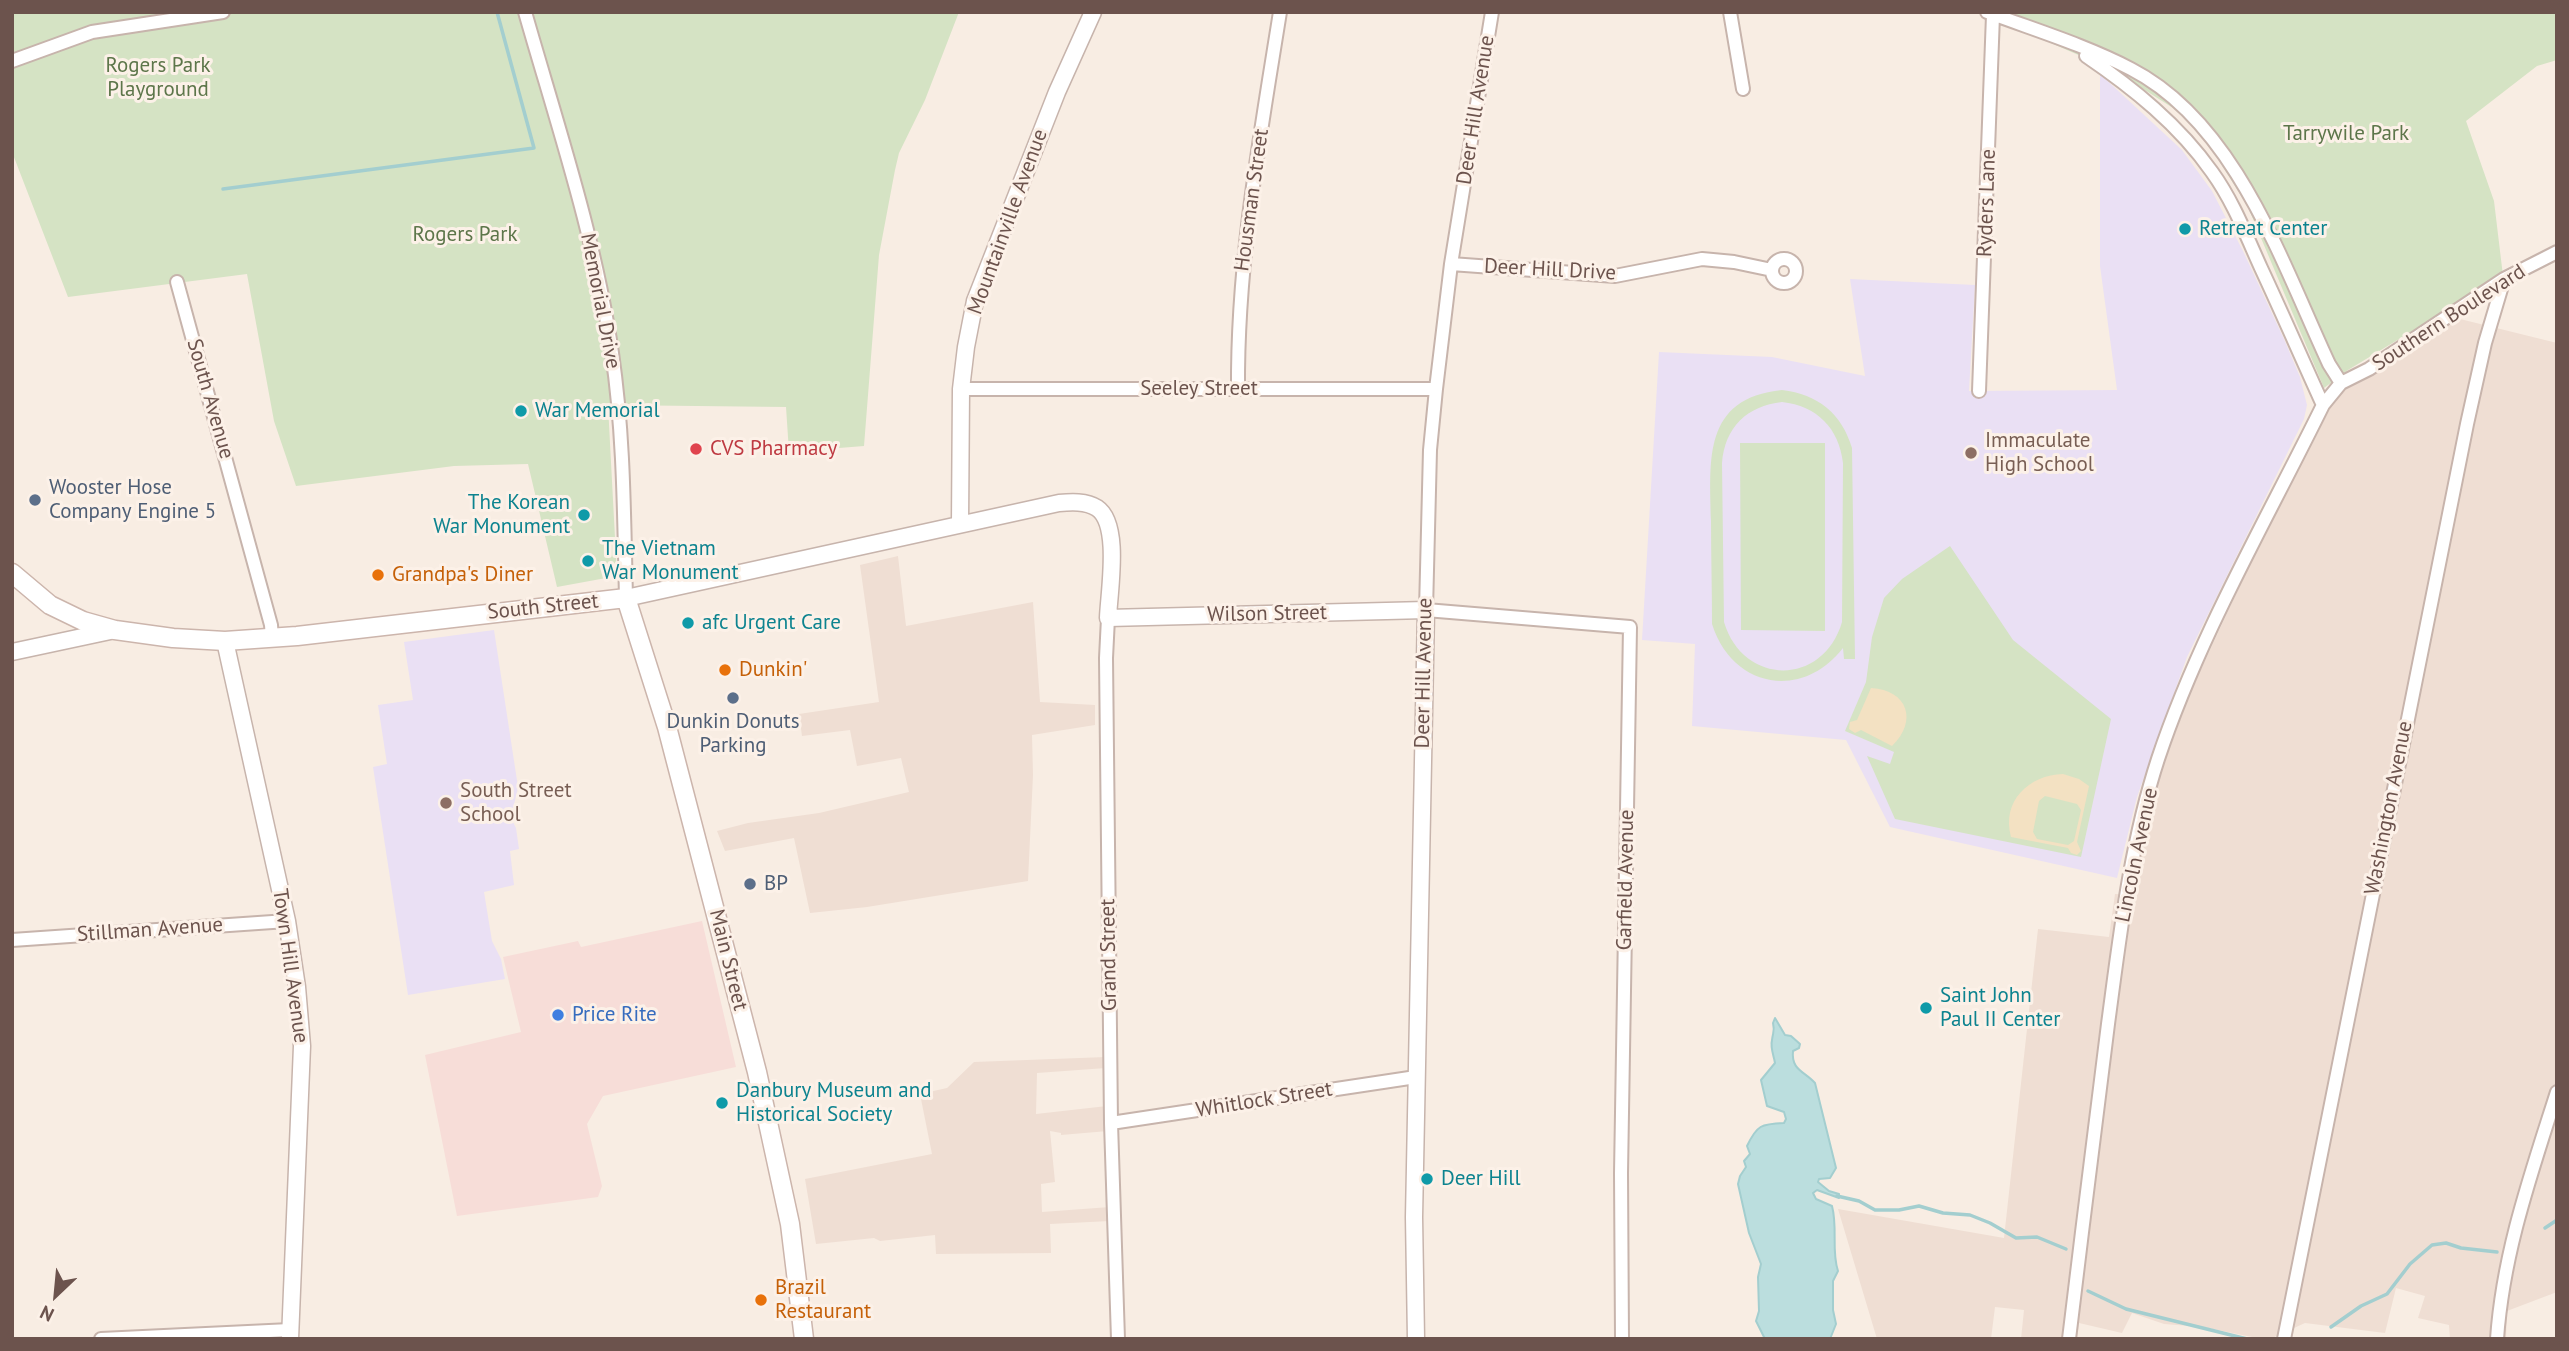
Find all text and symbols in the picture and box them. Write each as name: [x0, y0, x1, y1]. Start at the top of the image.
street label: Deer Hill Avenue: [1452, 34, 1500, 186]
park label: Rogers Park Playground: [106, 53, 210, 103]
park label: Tarrywile Park: [2283, 121, 2409, 147]
street label: Mountainville Avenue: [963, 126, 1053, 318]
street label: Housman Street: [1230, 127, 1274, 273]
street label: Ryders Lane: [1973, 149, 2001, 257]
place label: Retreat Center: [2199, 216, 2327, 242]
marker: Retreat Center: [2177, 221, 2193, 237]
park label: Rogers Park: [413, 222, 517, 248]
street label: Memorial Drive: [575, 231, 625, 371]
street label: Deer Hill Drive: [1483, 254, 1617, 286]
street label: Southern Boulevard: [2368, 259, 2530, 377]
street label: South Avenue: [181, 336, 239, 462]
street label: Seeley Street: [1140, 376, 1258, 402]
place label: War Memorial: [535, 398, 660, 424]
marker: War Memorial: [513, 403, 529, 419]
place label: Immaculate High School: [1985, 428, 2094, 478]
place label: CVS Pharmacy: [710, 436, 837, 462]
marker: CVS Pharmacy: [688, 441, 704, 457]
marker: Immaculate High School: [1963, 445, 1979, 461]
place label: Wooster Hose Company Engine 5: [49, 475, 216, 525]
place label: The Korean War Monument: [433, 490, 570, 540]
marker: Wooster Hose Company Engine 5: [27, 492, 43, 508]
marker: The Korean War Monument: [576, 507, 592, 523]
place label: The Vietnam War Monument: [602, 536, 739, 586]
marker: The Vietnam War Monument: [580, 553, 596, 569]
place label: Grandpa's Diner: [392, 562, 533, 588]
marker: Grandpa's Diner: [370, 567, 386, 583]
street label: South Street: [486, 589, 600, 625]
street label: Deer Hill Avenue: [1410, 597, 1438, 749]
street label: Wilson Street: [1207, 600, 1327, 628]
place label: afc Urgent Care: [702, 610, 841, 636]
marker: afc Urgent Care: [680, 615, 696, 631]
place label: Dunkin': [739, 657, 807, 683]
marker: Dunkin': [717, 662, 733, 678]
marker: Dunkin Donuts Parking: [725, 690, 741, 706]
place label: Dunkin Donuts Parking: [666, 709, 800, 759]
street label: Washington Avenue: [2360, 719, 2418, 897]
place label: South Street School: [460, 778, 572, 828]
street label: Lincoln Avenue: [2110, 785, 2164, 925]
marker: South Street School: [438, 795, 454, 811]
street label: Garfield Avenue: [1612, 809, 1640, 951]
place label: BP: [764, 871, 788, 897]
marker: BP: [742, 876, 758, 892]
street label: Town Hill Avenue: [267, 887, 313, 1045]
street label: Grand Street: [1095, 899, 1123, 1011]
street label: Main Street: [703, 907, 753, 1013]
street label: Stillman Avenue: [76, 912, 224, 948]
place label: Saint John Paul II Center: [1940, 983, 2060, 1033]
marker: Saint John Paul II Center: [1918, 1000, 1934, 1016]
place label: Price Rite: [572, 1002, 657, 1028]
marker: Price Rite: [550, 1007, 566, 1023]
street label: Whitlock Street: [1194, 1077, 1334, 1123]
place label: Danbury Museum and Historical Society: [736, 1078, 931, 1128]
marker: Danbury Museum and Historical Society: [714, 1095, 730, 1111]
place label: Deer Hill: [1441, 1166, 1521, 1192]
marker: Deer Hill: [1419, 1171, 1435, 1187]
north arrow: [21, 1260, 91, 1330]
place label: Brazil Restaurant: [775, 1275, 871, 1325]
marker: Brazil Restaurant: [753, 1292, 769, 1308]
text: N: [36, 1300, 58, 1327]

